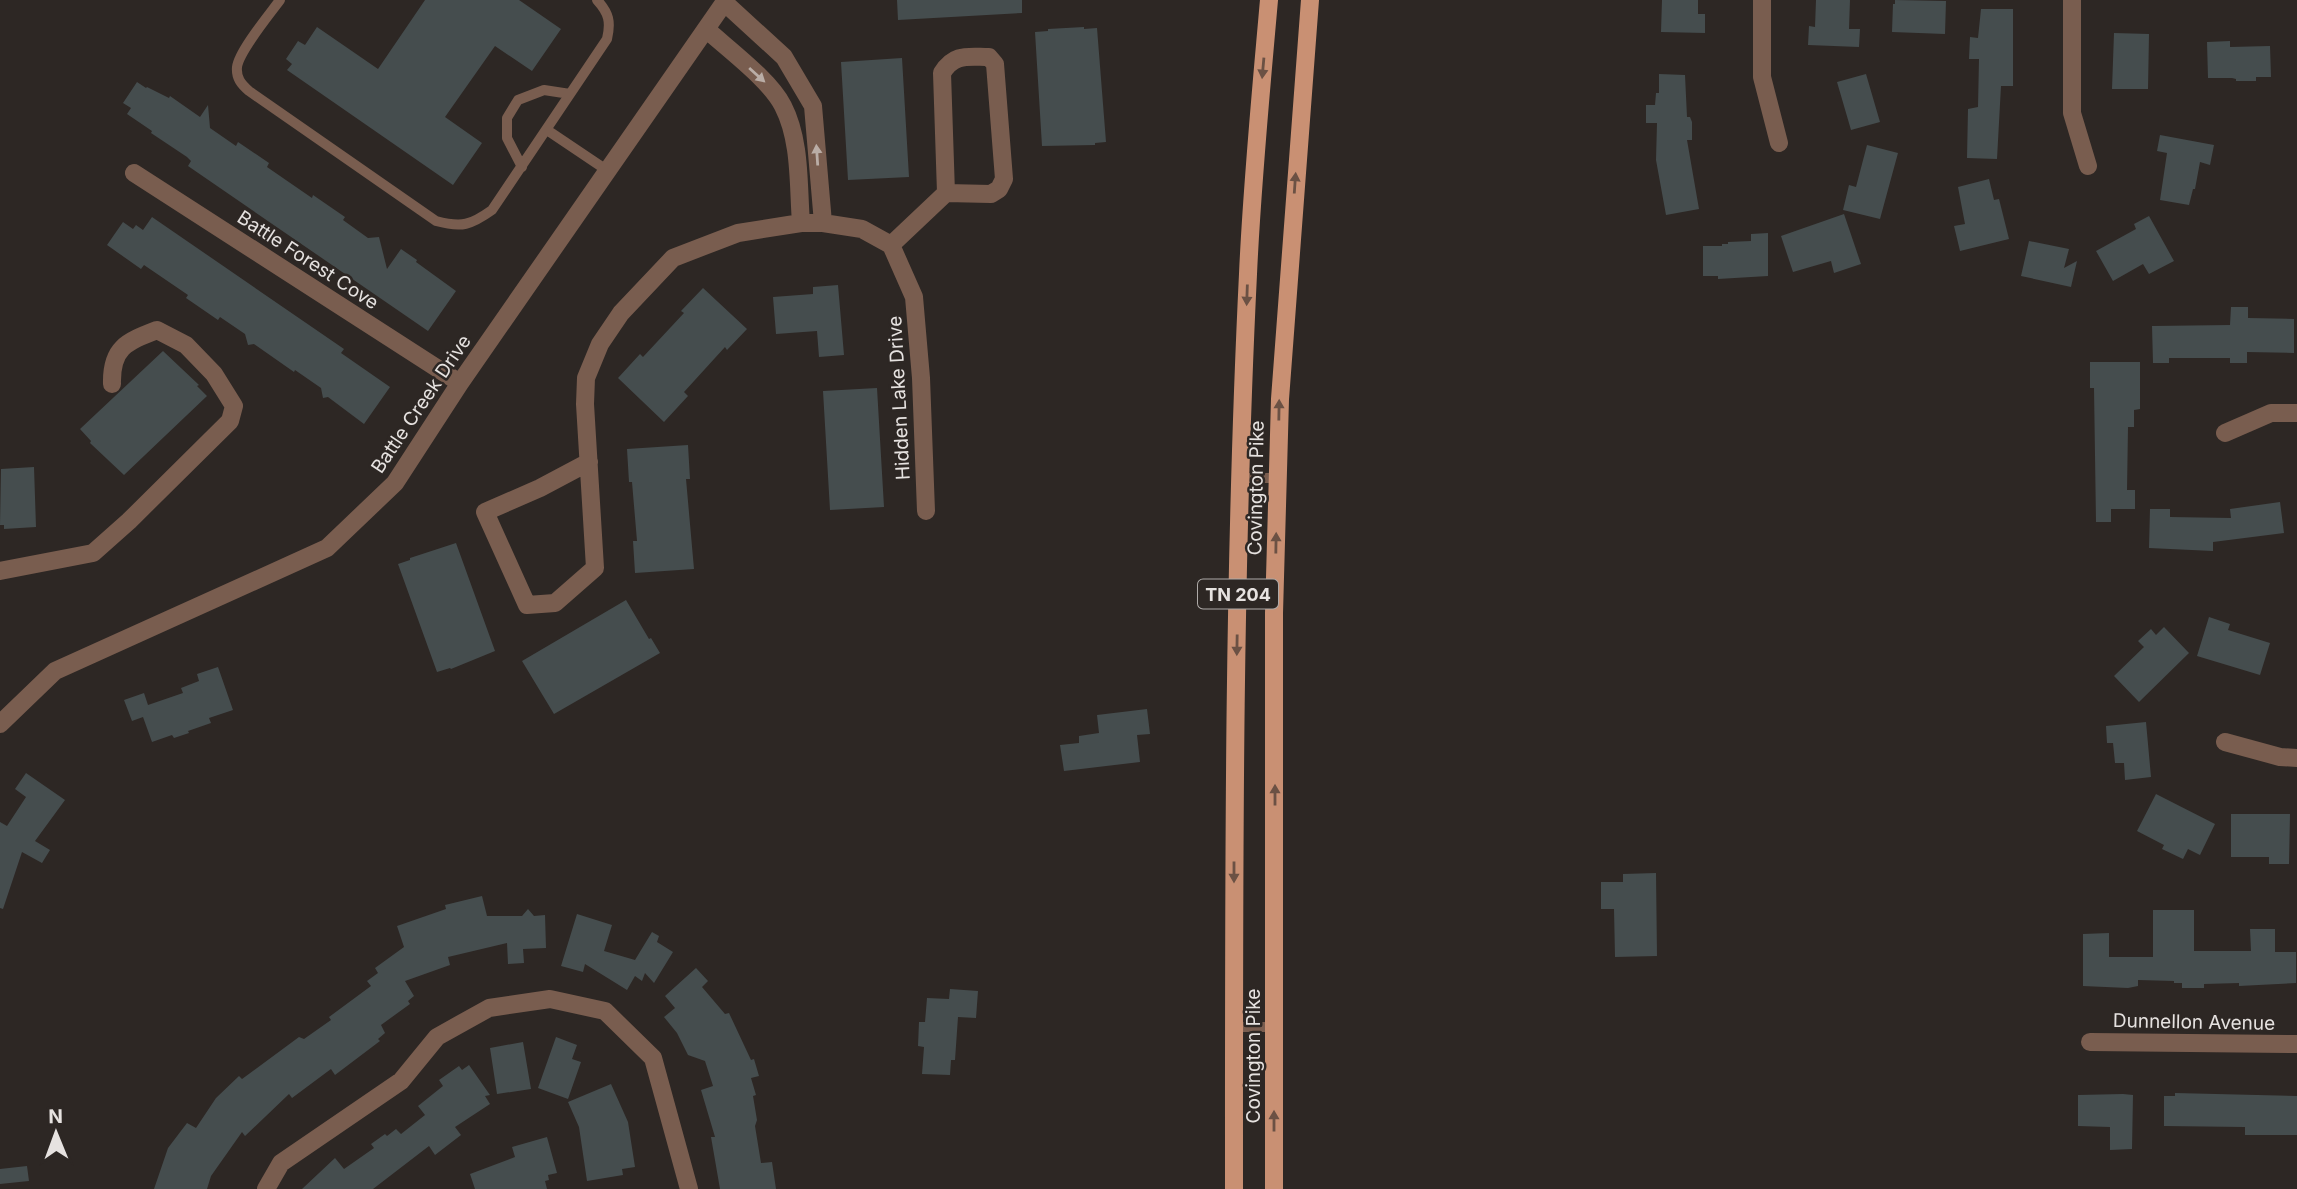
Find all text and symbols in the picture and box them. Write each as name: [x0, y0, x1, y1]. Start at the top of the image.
one-way arrow: [1257, 57, 1268, 79]
one-way arrow: [748, 67, 766, 83]
one-way arrow: [811, 144, 822, 166]
one-way arrow: [1290, 172, 1301, 194]
street label: Battle Forest Cove: [233, 206, 383, 314]
one-way arrow: [1241, 284, 1252, 306]
street label: Hidden Lake Drive: [883, 315, 915, 481]
street label: Battle Creek Drive: [366, 330, 476, 478]
one-way arrow: [1274, 399, 1285, 421]
street label: Covington Pike: [1243, 420, 1269, 556]
one-way arrow: [1270, 532, 1282, 554]
road number: TN 204: [1198, 580, 1278, 608]
one-way arrow: [1231, 634, 1242, 656]
one-way arrow: [1269, 784, 1281, 806]
one-way arrow: [1228, 861, 1240, 883]
street label: Covington Pike: [1242, 989, 1265, 1123]
street label: Dunnellon Avenue: [2113, 1009, 2275, 1035]
north arrow: [21, 1098, 91, 1168]
text: N: [48, 1105, 63, 1128]
one-way arrow: [1268, 1110, 1280, 1132]

